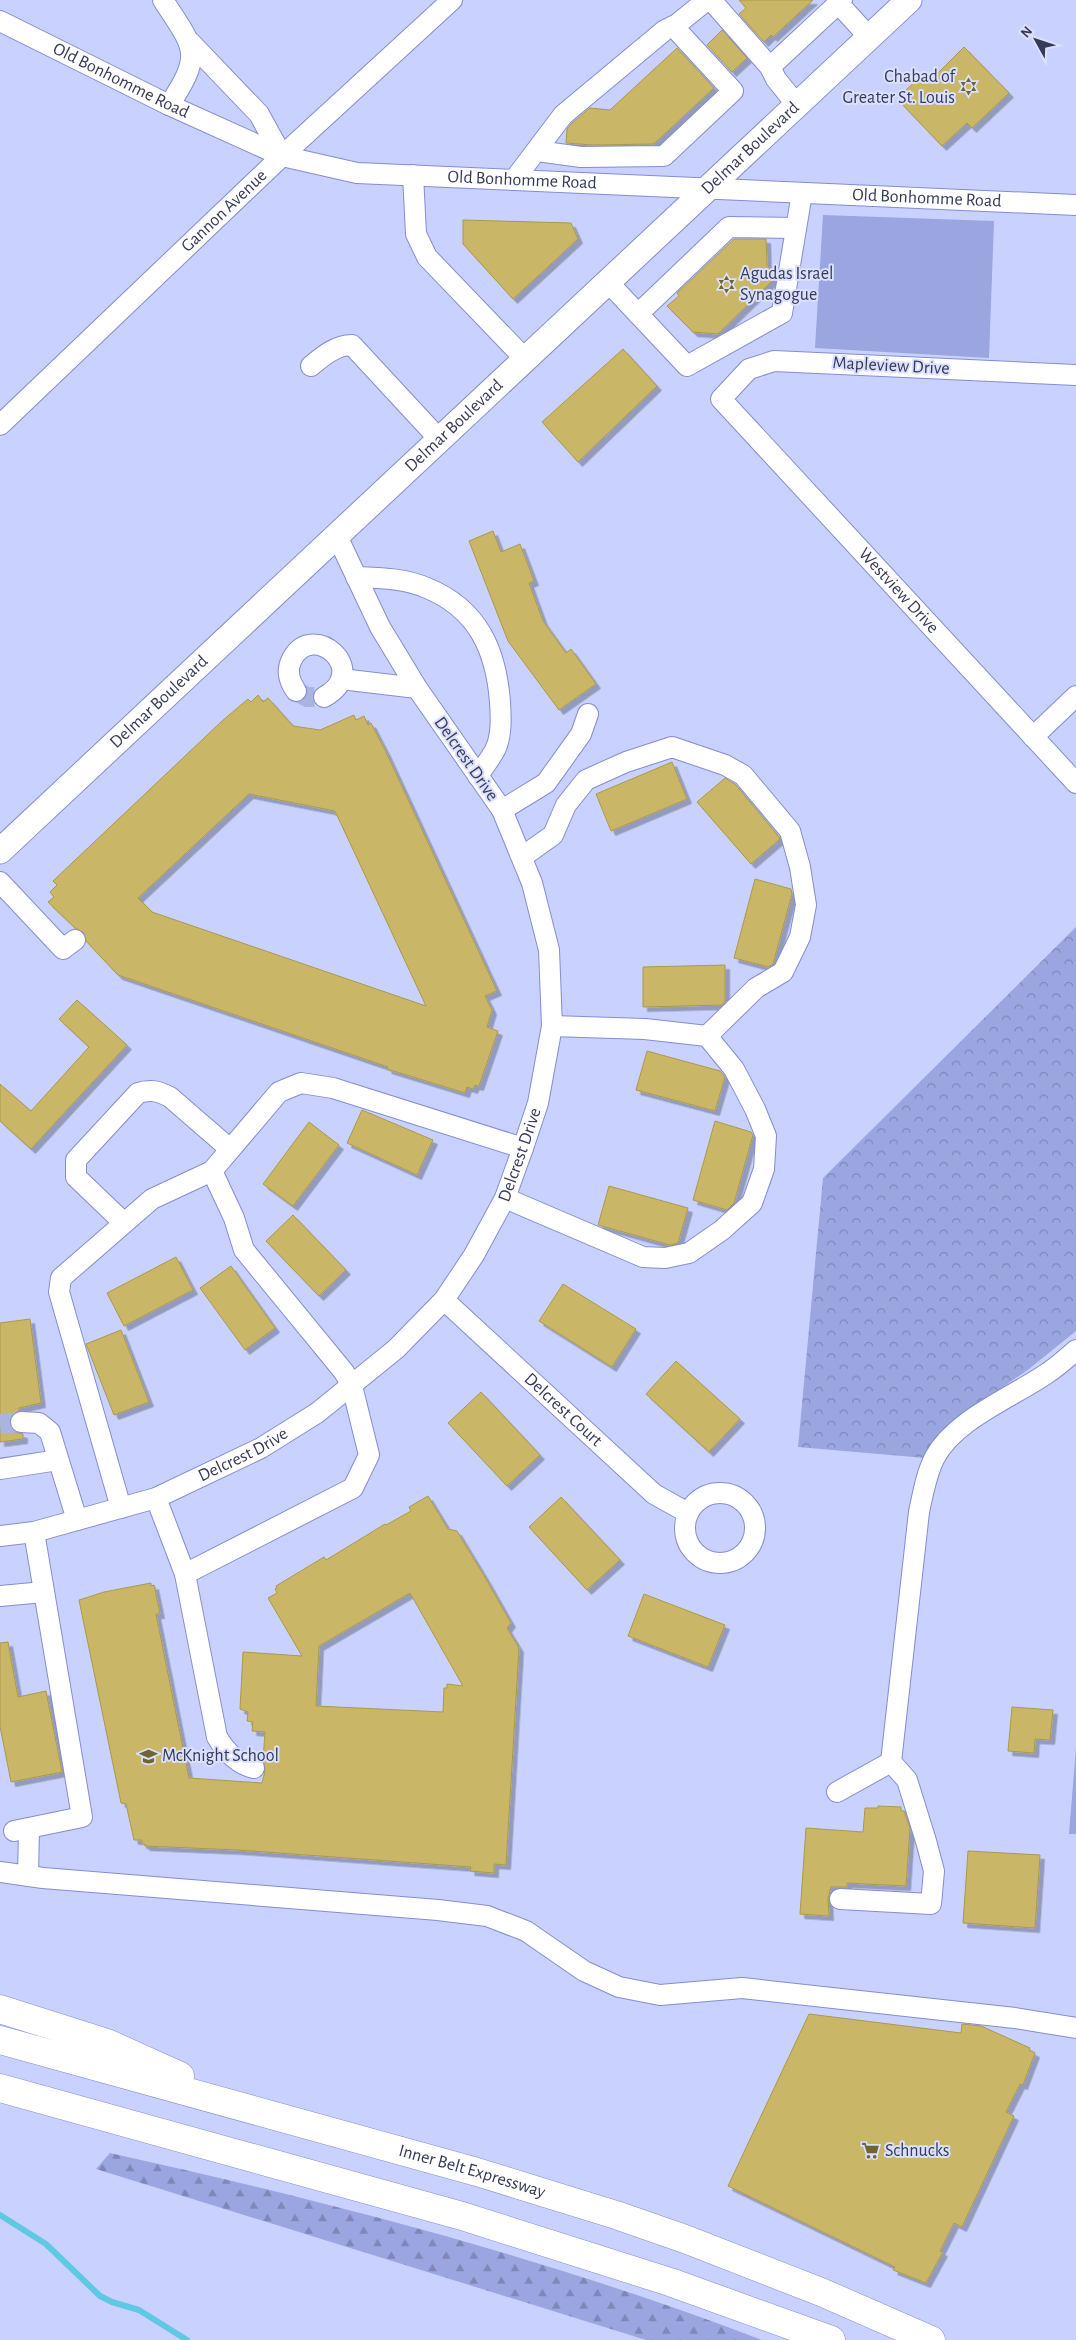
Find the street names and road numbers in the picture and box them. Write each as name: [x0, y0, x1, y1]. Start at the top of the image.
street label: Old Bonhomme Road: [50, 40, 192, 122]
street label: Delmar Boulevard: [698, 99, 803, 198]
street label: Gannon Avenue: [178, 166, 271, 256]
street label: Old Bonhomme Road: [447, 168, 597, 193]
street label: Old Bonhomme Road: [852, 186, 1002, 211]
street label: Mapleview Drive: [832, 354, 950, 378]
street label: Delmar Boulevard: [402, 376, 506, 476]
street label: Westview Drive: [855, 545, 942, 637]
street label: Delmar Boulevard: [107, 652, 212, 752]
street label: Delcrest Drive: [431, 714, 501, 804]
street label: Delcrest Drive: [495, 1106, 545, 1204]
street label: Delcrest Court: [520, 1370, 606, 1450]
street label: Delcrest Drive: [195, 1425, 291, 1485]
street label: Inner Belt Expressway: [397, 2142, 548, 2202]

